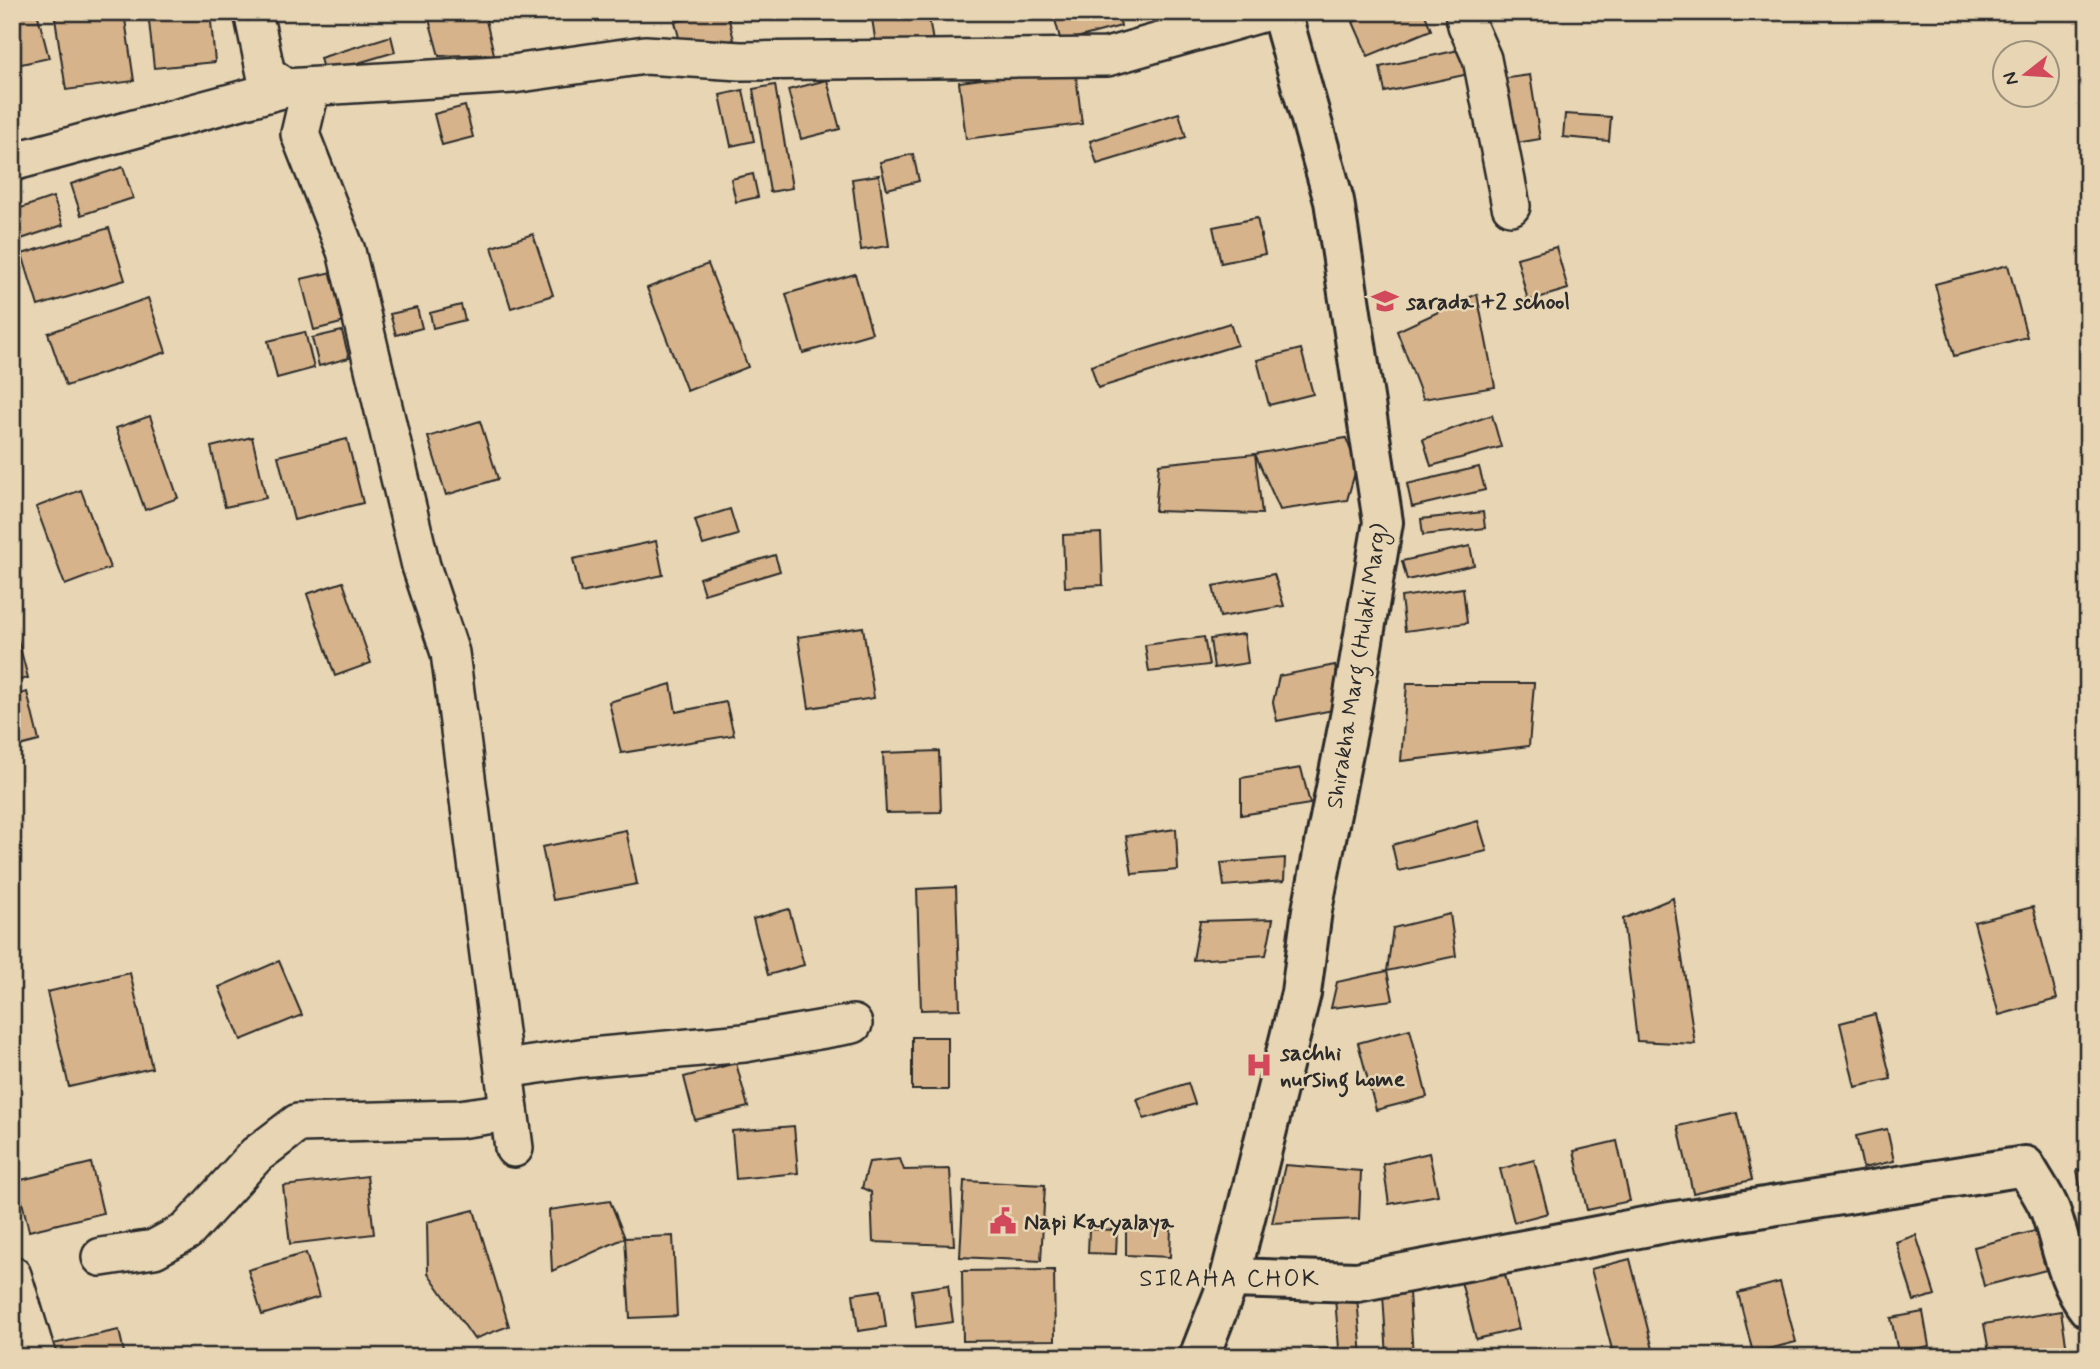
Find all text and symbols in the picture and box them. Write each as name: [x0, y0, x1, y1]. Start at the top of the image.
north arrow: [1992, 38, 2062, 108]
text: N: [1997, 69, 2025, 88]
school or university icon: sarada +2 school: [1370, 286, 1400, 316]
place label: sarada +2 school: [1405, 288, 1570, 318]
street label: Shirakha Marg (Hulaki Marg): [1321, 521, 1397, 811]
place label: sachhi nursing home: [1279, 1039, 1406, 1098]
hospital icon: sachhi nursing home: [1244, 1050, 1274, 1080]
public building icon: Napi Karyalaya: [988, 1206, 1018, 1236]
place label: Napi Karyalaya: [1024, 1208, 1175, 1238]
district label: SIRAHA CHOK: [1139, 1264, 1321, 1295]

